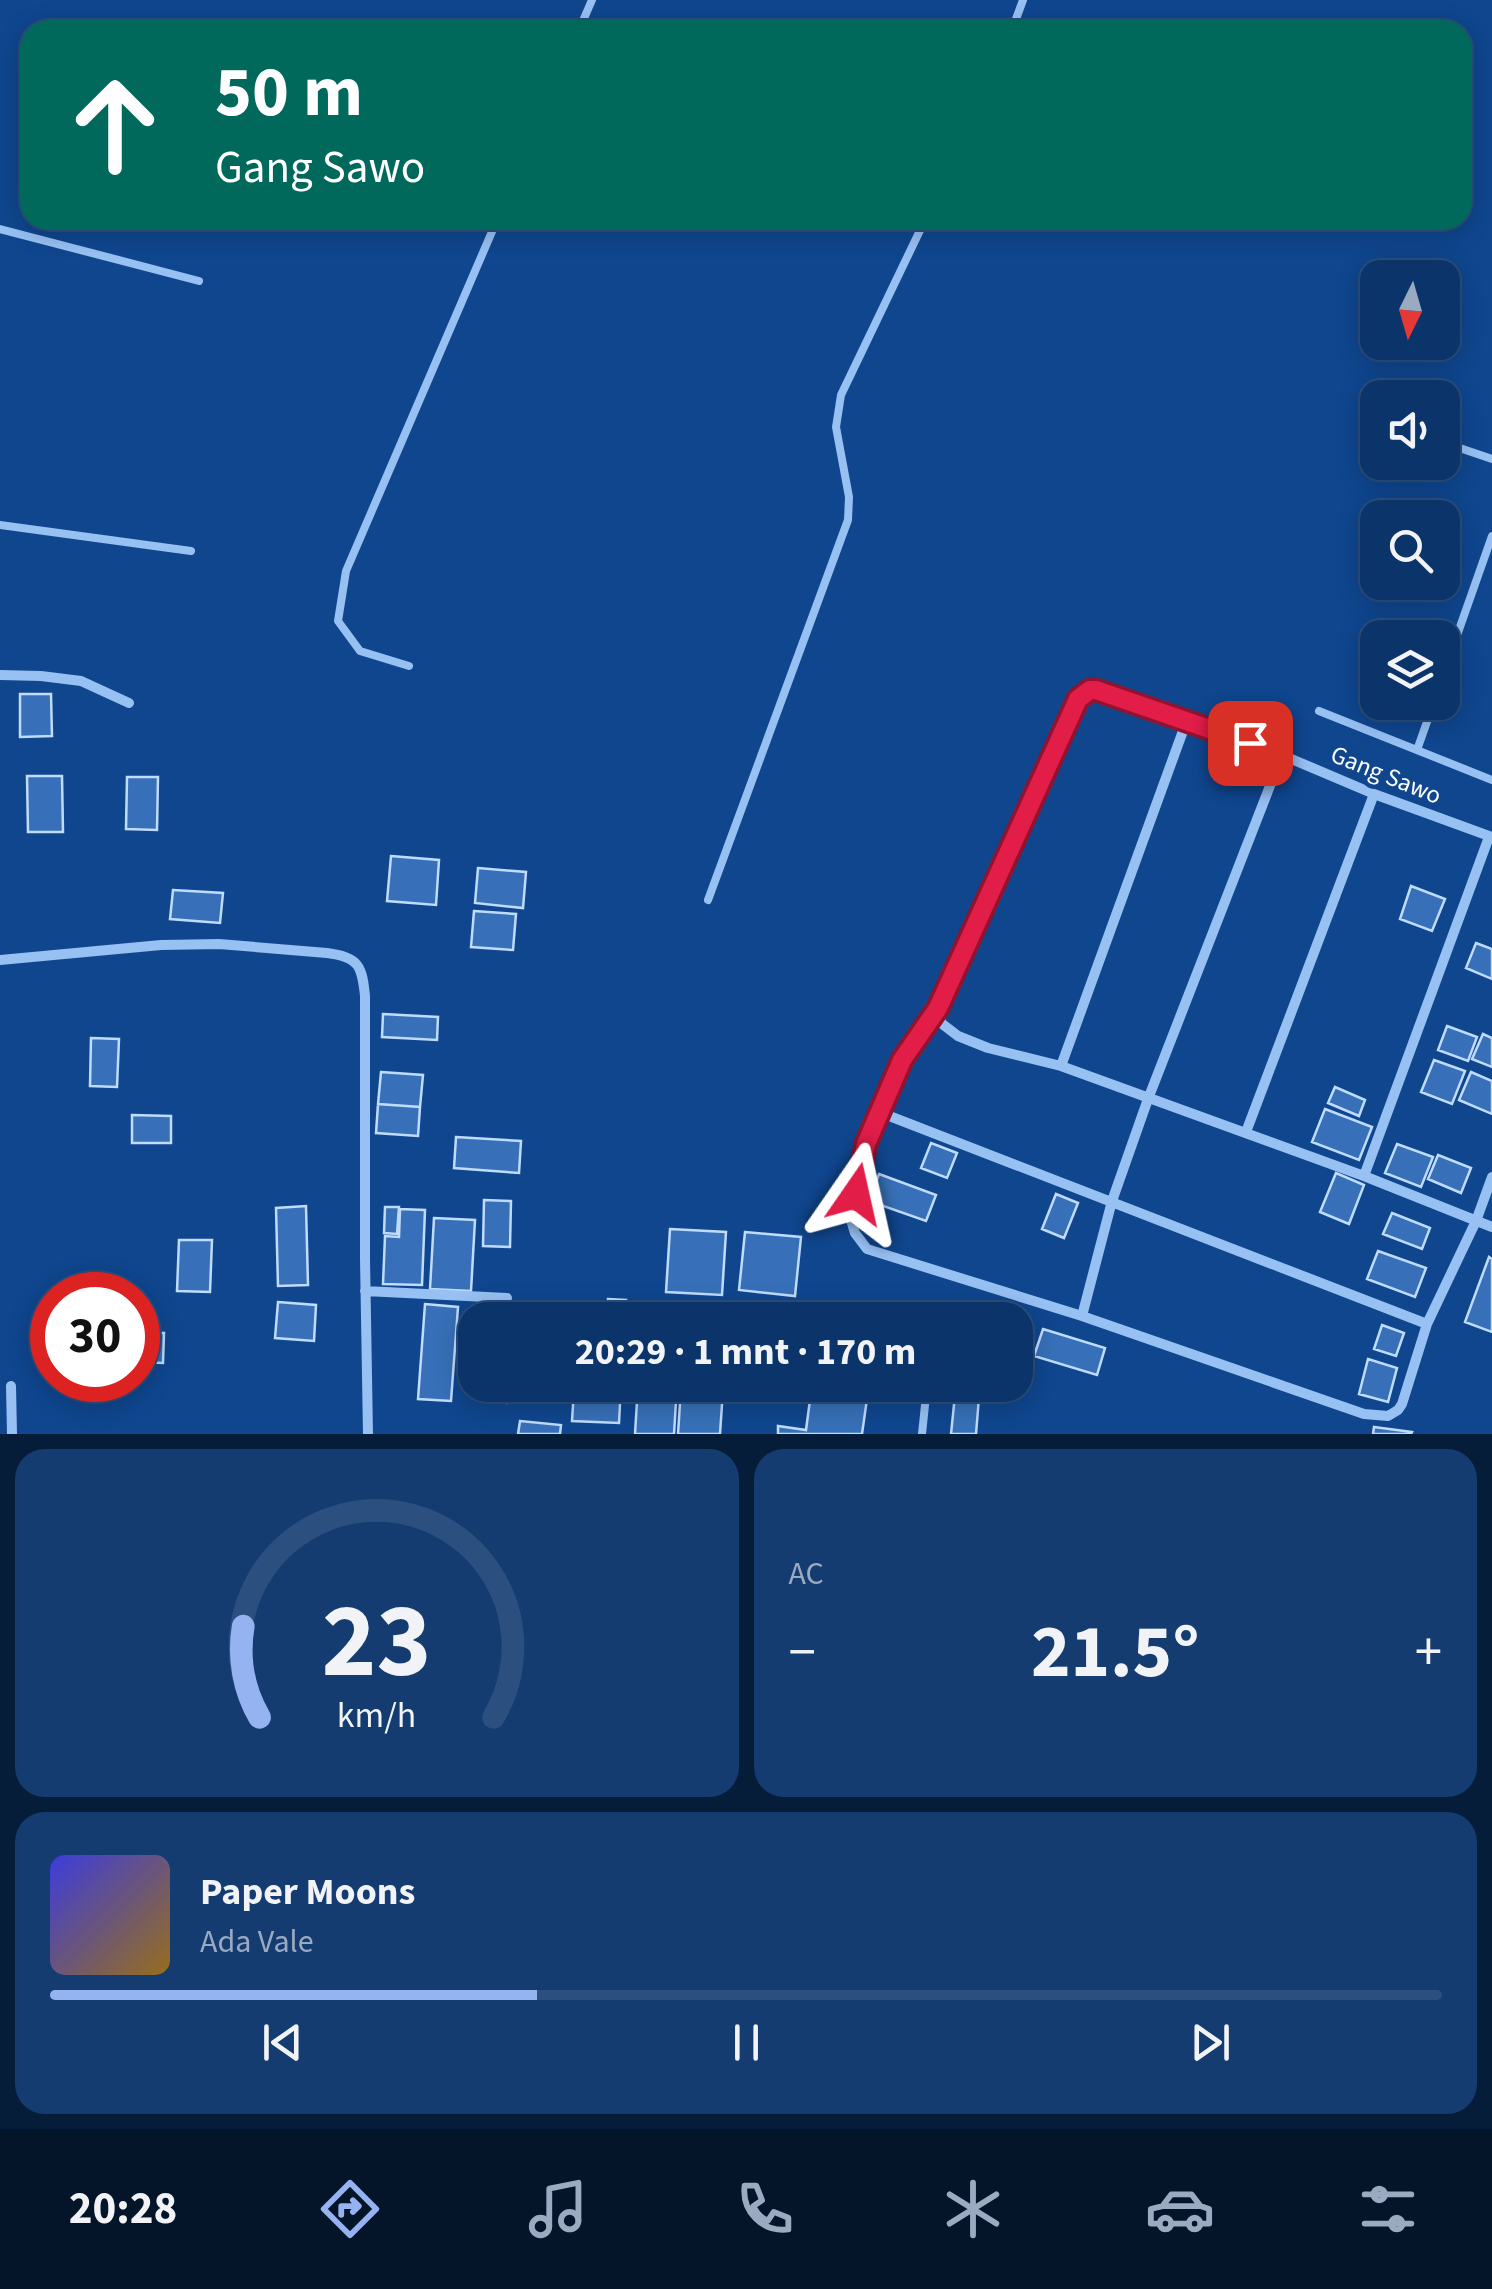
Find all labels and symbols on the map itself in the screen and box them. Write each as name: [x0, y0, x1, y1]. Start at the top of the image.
north arrow: [1360, 260, 1460, 360]
pin: [1208, 701, 1293, 786]
street label: Gang Sawo: [1325, 736, 1447, 814]
position arrow: [804, 1142, 908, 1246]
speed limit sign: 30: [30, 1272, 160, 1402]

